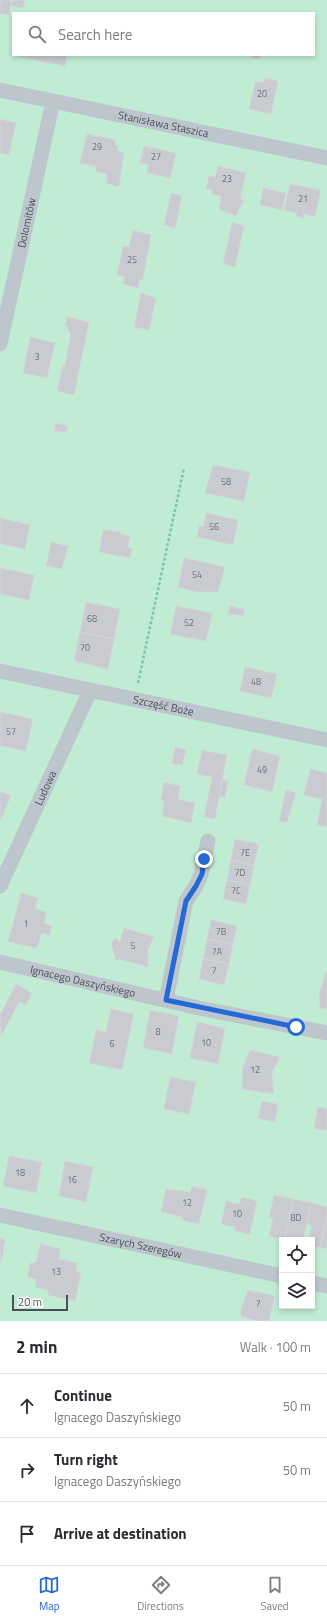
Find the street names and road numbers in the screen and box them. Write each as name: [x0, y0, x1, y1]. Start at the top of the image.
street label: Stanisława Staszica: [117, 107, 211, 141]
street label: Dolomitów: [13, 196, 40, 249]
street label: Szczęść Boże: [132, 691, 196, 720]
street label: Ludowa: [30, 768, 60, 808]
street label: Ignacego Daszyńskiego: [29, 961, 137, 1001]
street label: Szarych Szeregów: [98, 1229, 184, 1262]

